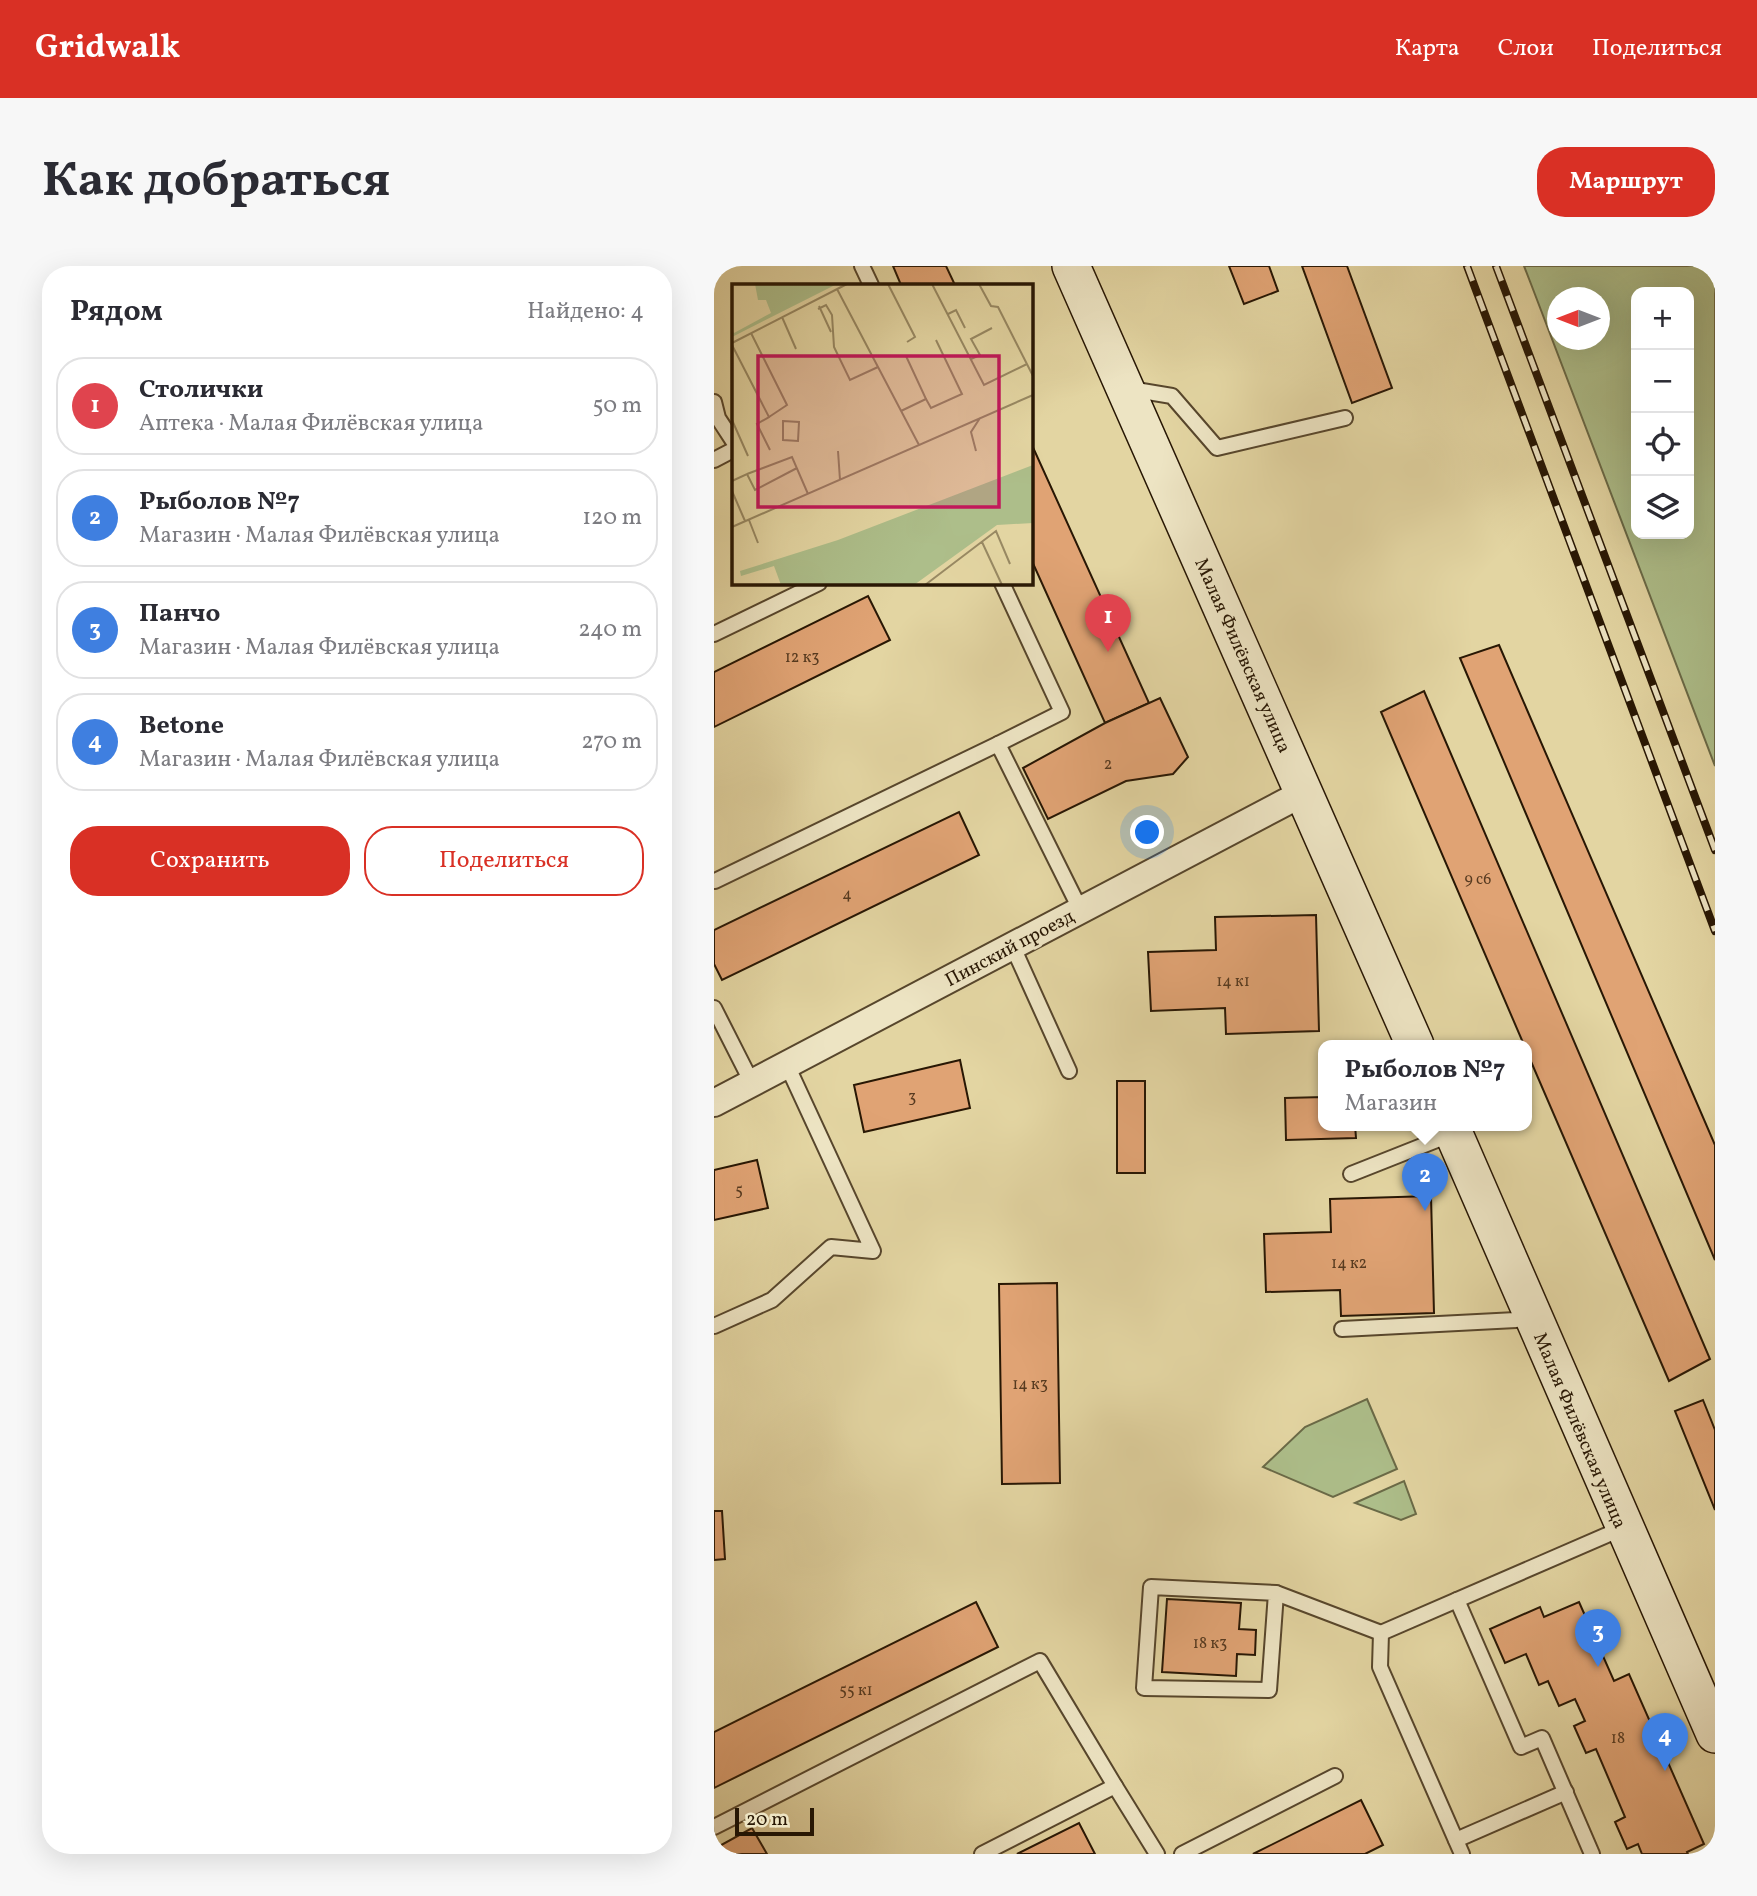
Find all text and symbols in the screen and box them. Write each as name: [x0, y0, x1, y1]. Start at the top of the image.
text: Gridwalk: [35, 26, 180, 72]
text: Карта: [1395, 32, 1460, 66]
text: Слои: [1498, 32, 1554, 66]
text: Поделиться: [1592, 32, 1722, 66]
button: Маршрут: [1537, 147, 1715, 217]
text: Как добраться: [42, 148, 390, 217]
inset map: [732, 284, 1032, 584]
north arrow: [1547, 287, 1610, 350]
map controls: [1631, 287, 1694, 539]
button: +: [1631, 287, 1694, 350]
text: Рядом: [70, 291, 163, 333]
text: Найдено: 4: [527, 296, 644, 328]
button: −: [1631, 350, 1694, 413]
text: Столички: [139, 372, 264, 408]
text: 1: [90, 390, 100, 422]
text: 50 m: [593, 390, 642, 422]
text: Аптека · Малая Филёвская улица: [139, 408, 483, 440]
button: locate: [1631, 413, 1694, 476]
button: layers: [1631, 476, 1694, 539]
text: Рыболов №7: [139, 484, 300, 520]
text: 2: [89, 502, 101, 534]
text: 120 m: [582, 502, 642, 534]
text: Магазин · Малая Филёвская улица: [139, 520, 500, 552]
street label: Малая Филёвская улица: [1187, 554, 1297, 757]
pin: 1: [1085, 594, 1131, 652]
text: Панчо: [139, 596, 220, 632]
text: 3: [89, 614, 101, 646]
text: 240 m: [578, 614, 642, 646]
text: Магазин · Малая Филёвская улица: [139, 632, 500, 664]
house number: 12 к3: [785, 647, 819, 669]
text: Betone: [139, 708, 224, 744]
text: 4: [88, 726, 102, 758]
text: 270 m: [581, 726, 642, 758]
text: Магазин · Малая Филёвская улица: [139, 744, 500, 776]
house number: 2: [1104, 754, 1112, 776]
your location: [1130, 815, 1164, 849]
button: Сохранить: [70, 826, 350, 896]
button: Поделиться: [364, 826, 644, 896]
house number: 9 с6: [1465, 869, 1491, 891]
house number: 4: [842, 884, 852, 906]
street label: Пинский проезд: [941, 904, 1079, 994]
house number: 14 к1: [1216, 971, 1250, 993]
popup: [1318, 1040, 1532, 1131]
text: Рыболов №7: [1345, 1052, 1505, 1088]
house number: 3: [908, 1087, 916, 1109]
text: Магазин: [1345, 1088, 1437, 1120]
pin: 2: [1402, 1153, 1448, 1211]
house number: 5: [735, 1180, 743, 1202]
house number: 14 к2: [1331, 1253, 1367, 1275]
street label: Малая Филёвская улица: [1526, 1329, 1632, 1533]
house number: 14 к3: [1012, 1374, 1048, 1396]
pin: 3: [1575, 1609, 1621, 1667]
house number: 18 к3: [1193, 1633, 1227, 1655]
house number: 55 к1: [839, 1680, 873, 1702]
pin: 4: [1642, 1713, 1688, 1771]
house number: 18: [1611, 1728, 1625, 1750]
scale bar: [735, 1805, 814, 1837]
text: 20 m: [746, 1807, 788, 1833]

